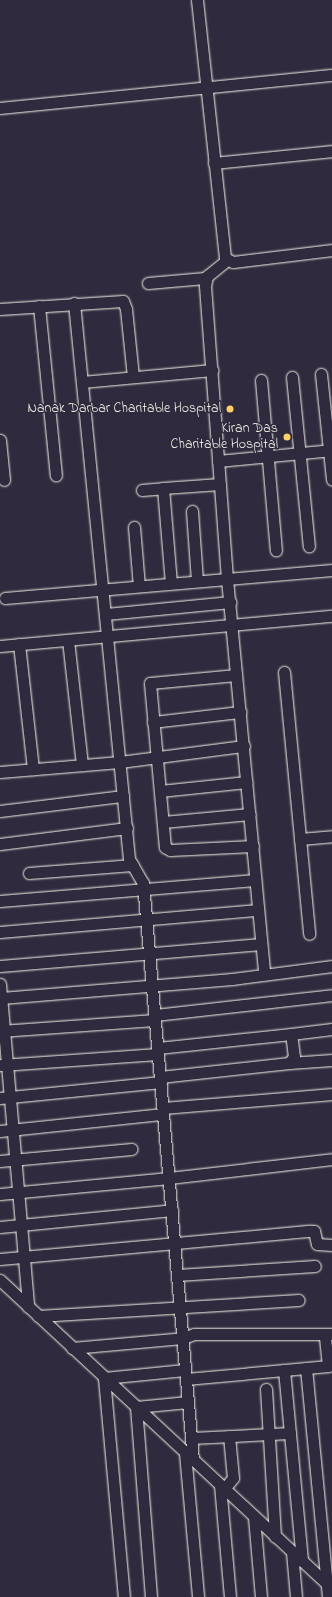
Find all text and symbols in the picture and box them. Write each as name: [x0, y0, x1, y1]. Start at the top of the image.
place label: Nanak Darbar Charitable Hospital: [28, 401, 221, 417]
marker: Nanak Darbar Charitable Hospital: [224, 403, 236, 415]
place label: Kiran Das Charitable Hospital: [171, 421, 278, 454]
marker: Kiran Das Charitable Hospital: [281, 431, 293, 443]

